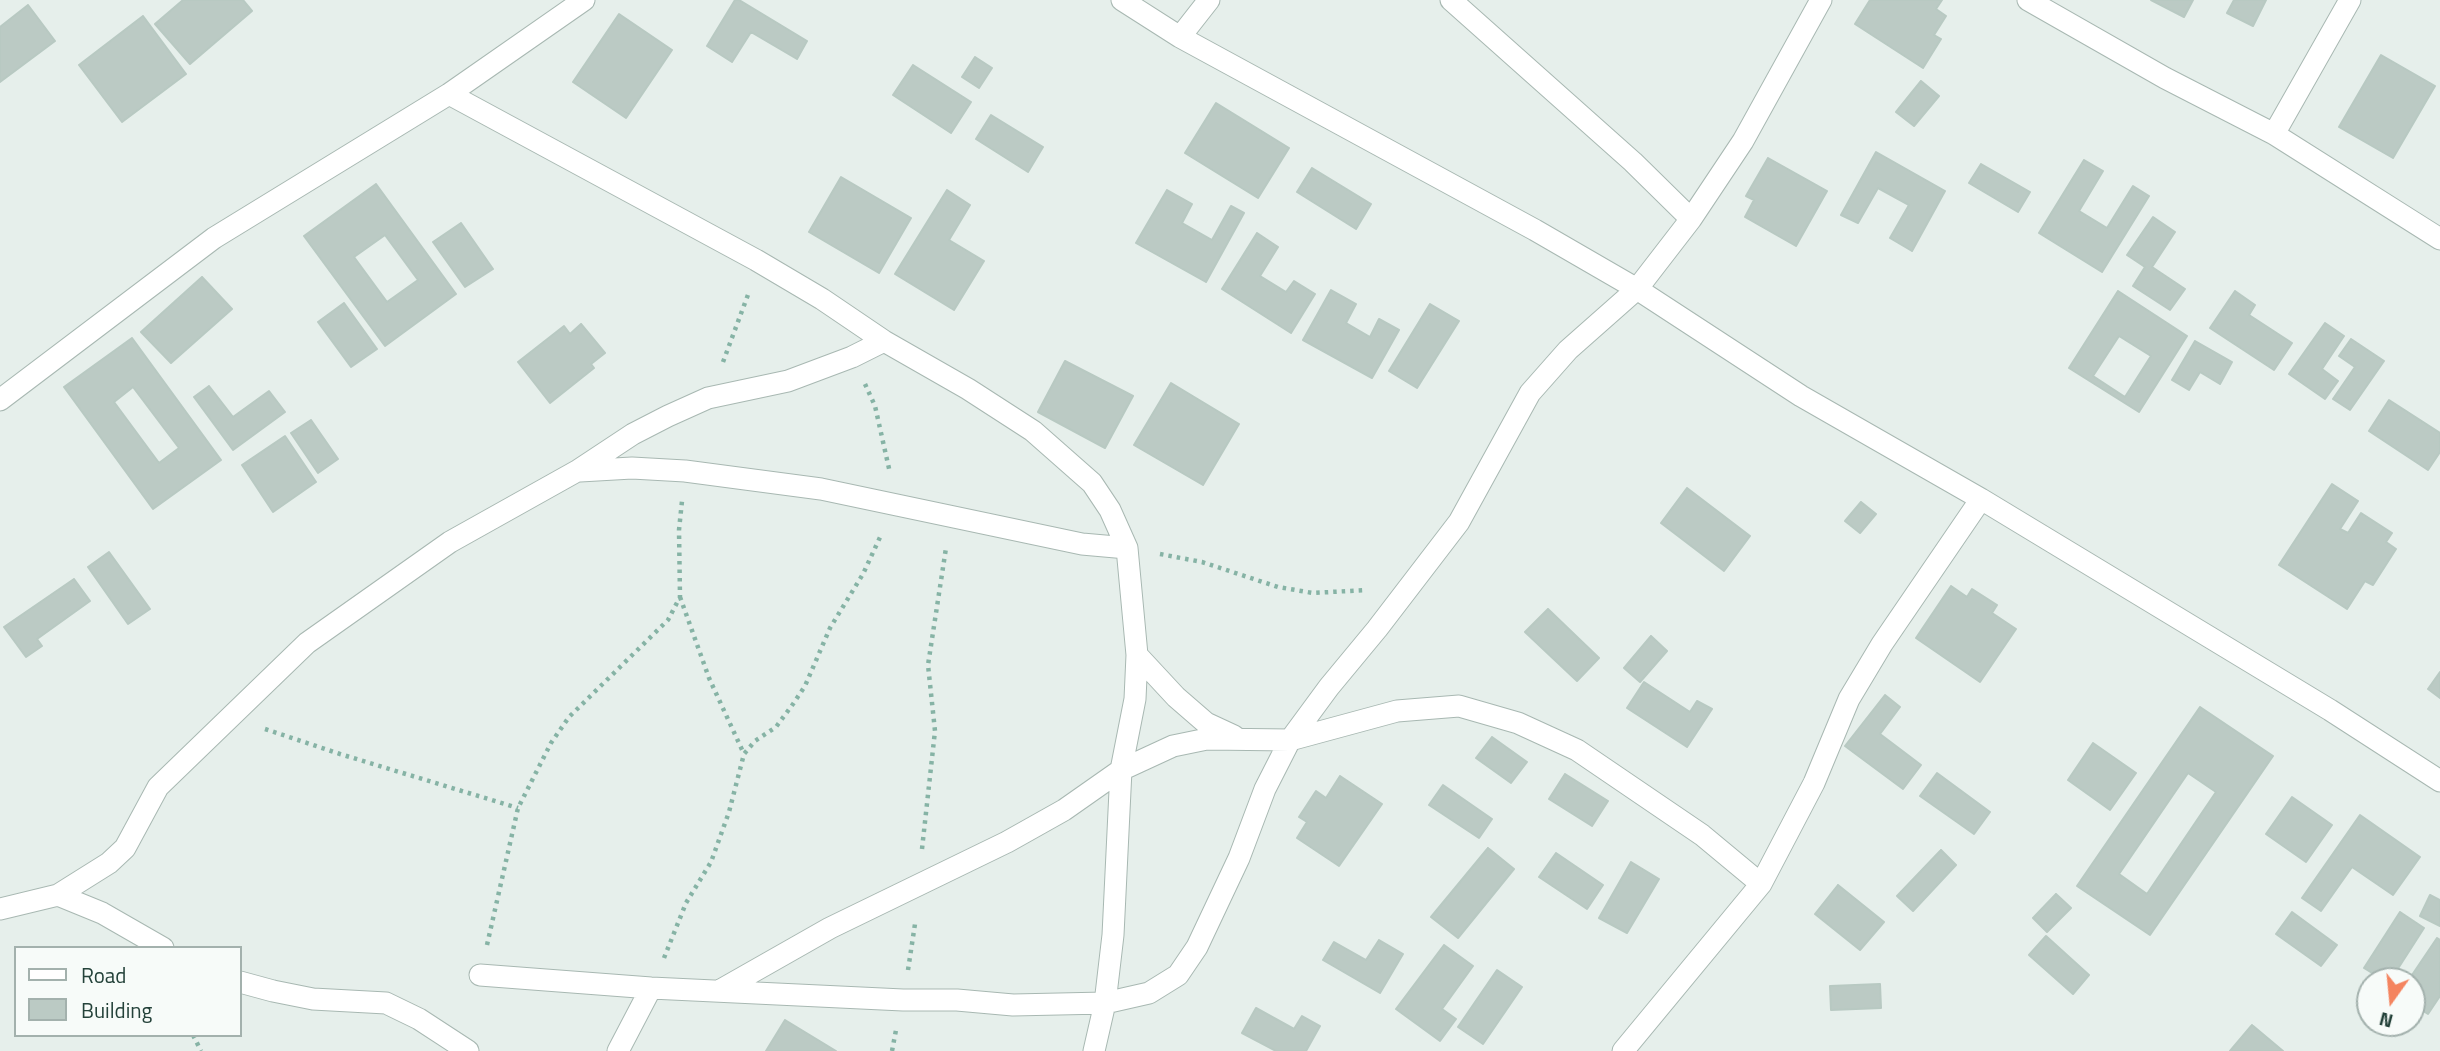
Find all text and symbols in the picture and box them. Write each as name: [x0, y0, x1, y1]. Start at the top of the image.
legend: [14, 946, 242, 1037]
text: Road: [81, 959, 126, 991]
north arrow: [2356, 967, 2426, 1037]
text: Building: [81, 994, 152, 1026]
text: N: [2376, 1005, 2396, 1037]

